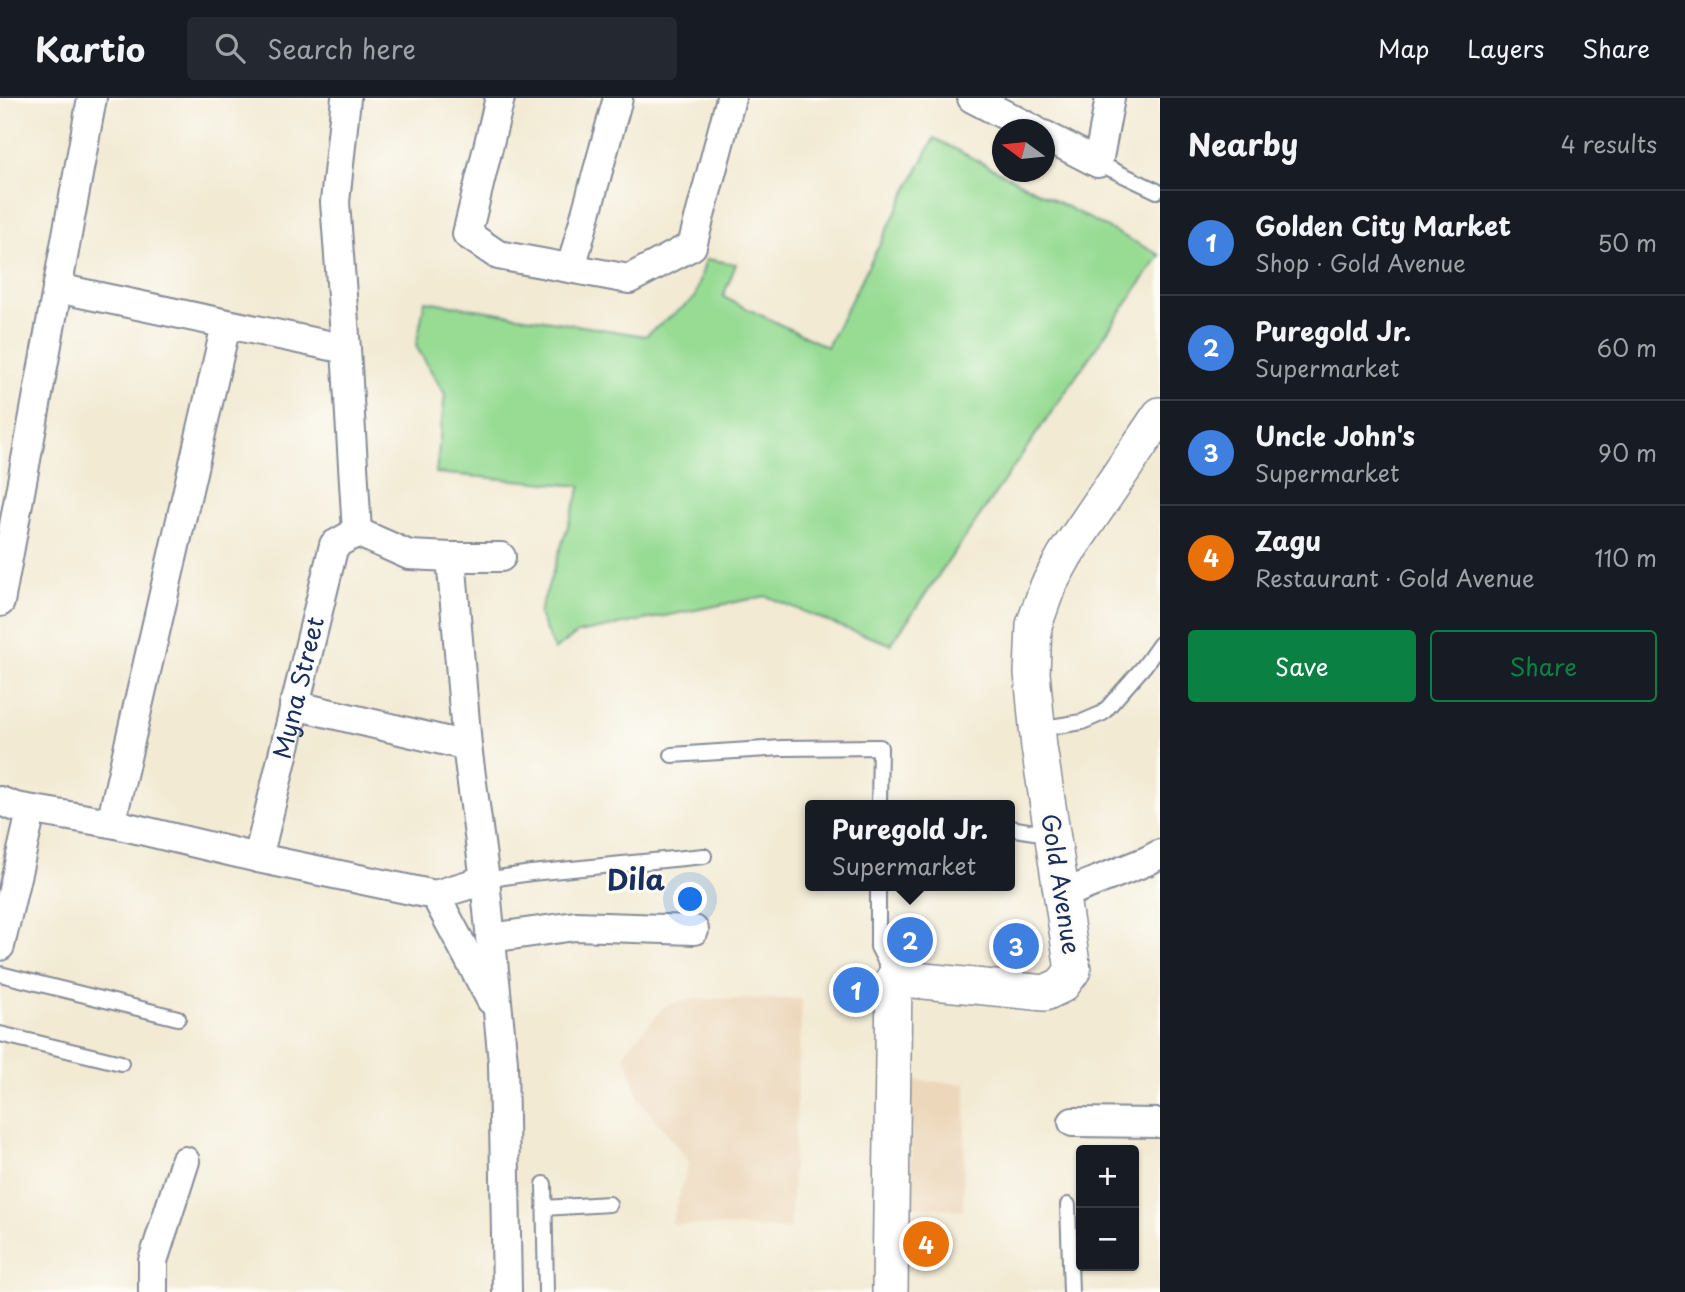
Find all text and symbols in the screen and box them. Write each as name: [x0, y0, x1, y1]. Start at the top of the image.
search box: [187, 17, 677, 80]
text: Kartio: [35, 23, 145, 73]
icon: search: [211, 29, 249, 67]
text: Search here: [267, 29, 416, 68]
text: Map: [1378, 30, 1429, 66]
text: Layers: [1467, 30, 1544, 66]
text: Share: [1582, 30, 1650, 66]
north arrow: [992, 119, 1055, 182]
text: Nearby: [1188, 121, 1298, 166]
text: 4 results: [1561, 126, 1657, 161]
text: Golden City Market: [1255, 206, 1511, 245]
text: 1: [1206, 225, 1217, 260]
text: 50 m: [1597, 225, 1657, 260]
text: Shop · Gold Avenue: [1255, 245, 1466, 280]
text: Puregold Jr.: [1255, 311, 1411, 350]
text: 2: [1203, 330, 1219, 365]
text: 60 m: [1597, 330, 1657, 365]
text: Supermarket: [1255, 350, 1399, 385]
text: Uncle John's: [1255, 416, 1415, 455]
text: 3: [1203, 435, 1219, 470]
text: 90 m: [1598, 435, 1657, 470]
text: Supermarket: [1255, 455, 1399, 490]
text: Zagu: [1255, 521, 1321, 560]
text: 4: [1203, 540, 1219, 575]
text: 110 m: [1595, 540, 1657, 575]
text: Restaurant · Gold Avenue: [1255, 560, 1535, 595]
street label: Myna Street: [263, 613, 332, 762]
button: Save: [1188, 630, 1416, 702]
button: Share: [1430, 630, 1657, 702]
popup: [805, 800, 1015, 891]
text: Puregold Jr.: [832, 809, 988, 848]
street label: Gold Avenue: [1033, 811, 1091, 957]
text: Supermarket: [832, 848, 976, 883]
district label: Dila: [607, 857, 665, 900]
your location: [673, 882, 707, 916]
pin: 2: [887, 914, 933, 966]
pin: 3: [993, 920, 1039, 972]
pin: 1: [833, 964, 879, 1016]
map controls: [1076, 1145, 1139, 1271]
button: +: [1076, 1145, 1139, 1208]
button: −: [1076, 1208, 1139, 1271]
pin: 4: [903, 1218, 949, 1270]

